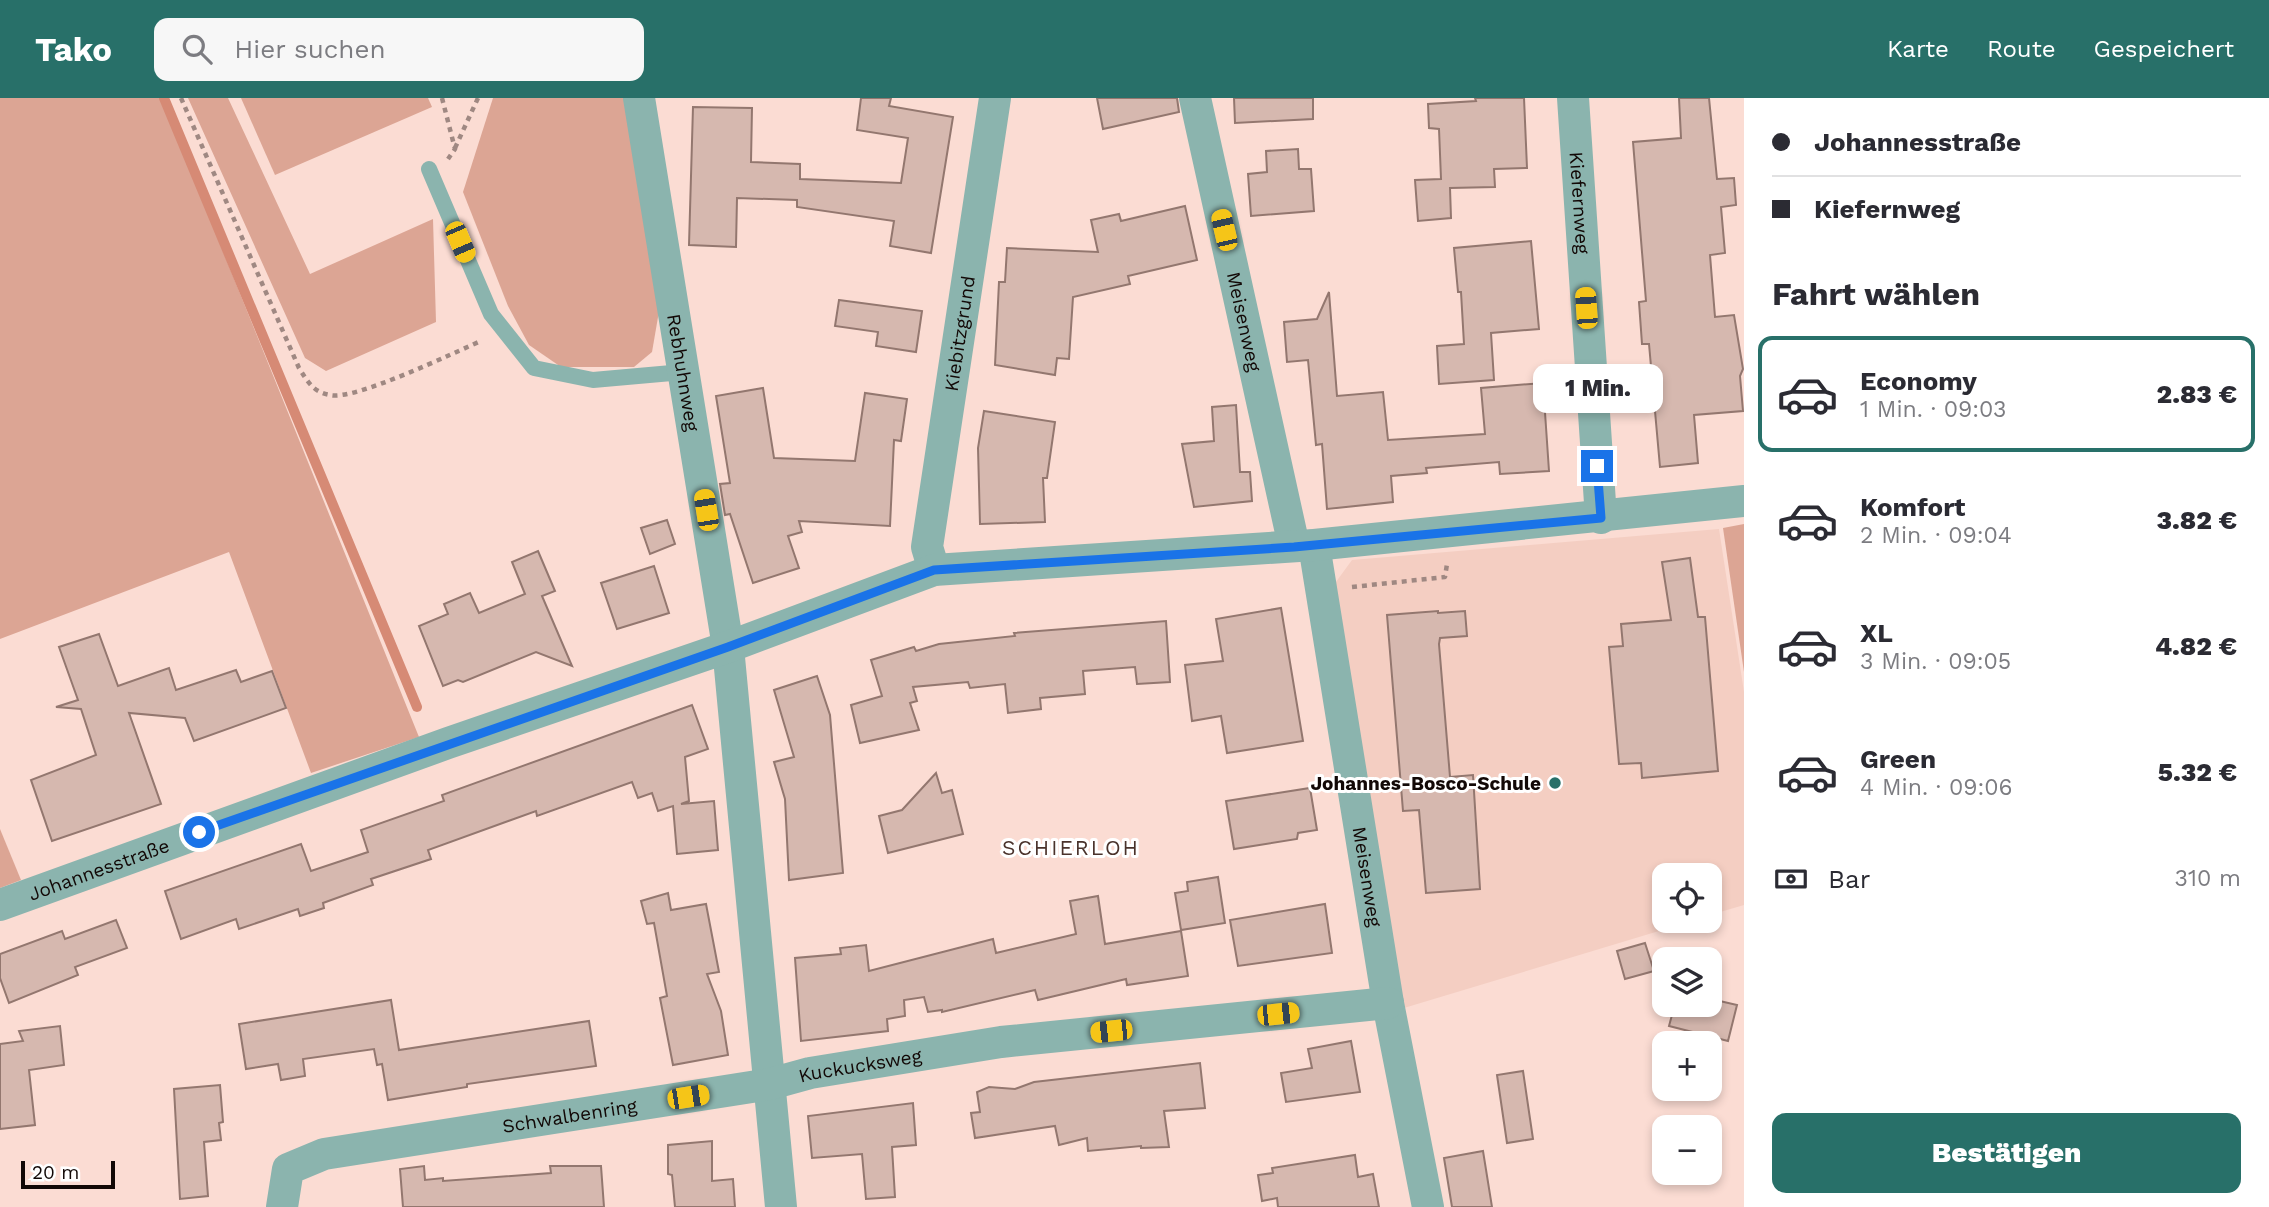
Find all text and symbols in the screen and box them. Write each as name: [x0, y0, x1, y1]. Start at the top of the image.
search box: [154, 18, 644, 81]
text: Tako: [35, 30, 112, 69]
icon: search: [178, 30, 216, 68]
text: Hier suchen: [234, 34, 386, 64]
text: Karte: [1887, 35, 1949, 63]
text: Route: [1987, 35, 2056, 63]
text: Gespeichert: [2094, 35, 2234, 63]
text: Johannesstraße: [1814, 127, 2021, 157]
street label: Kiefernweg: [1565, 151, 1594, 256]
text: Kiefernweg: [1814, 194, 1960, 224]
car: [1210, 207, 1239, 253]
car: [443, 219, 478, 265]
street label: Meisenweg: [1222, 270, 1266, 375]
street label: Kiebitzgrund: [940, 274, 980, 393]
text: Fahrt wählen: [1772, 275, 1980, 313]
car: [1575, 286, 1598, 330]
street label: Rebhuhnweg: [662, 312, 704, 434]
icon: car: [1776, 363, 1839, 426]
callout: 1 Min.: [1532, 364, 1662, 414]
text: Economy: [1860, 366, 1977, 396]
text: 1 Min.: [1565, 375, 1631, 402]
text: 2.83 €: [2157, 379, 2237, 409]
text: 1 Min. · 09:03: [1860, 396, 2006, 423]
route end: [1581, 450, 1613, 482]
car: [693, 488, 720, 532]
icon: car: [1776, 489, 1839, 552]
text: Komfort: [1860, 492, 1965, 522]
text: 3.82 €: [2156, 505, 2237, 535]
text: 2 Min. · 09:04: [1860, 522, 2012, 549]
icon: car: [1776, 615, 1839, 678]
text: XL: [1860, 618, 1893, 648]
text: 4.82 €: [2155, 631, 2237, 661]
text: 3 Min. · 09:05: [1860, 648, 2011, 675]
icon: car: [1776, 741, 1839, 804]
text: Green: [1860, 744, 1936, 774]
text: 5.32 €: [2158, 757, 2237, 787]
place label: Johannes-Bosco-Schule: [1310, 772, 1541, 795]
text: 4 Min. · 09:06: [1860, 774, 2013, 801]
marker: Johannes-Bosco-Schule: [1547, 775, 1563, 791]
route start: [183, 816, 215, 848]
street label: Meisenweg: [1348, 825, 1387, 930]
street label: Johannesstraße: [25, 834, 172, 906]
district label: SCHIERLOH: [1002, 835, 1140, 860]
icon: cash: [1772, 860, 1810, 898]
map controls: [1652, 863, 1722, 1185]
button: locate: [1652, 863, 1722, 933]
text: Bar: [1828, 864, 1870, 894]
text: 310 m: [2175, 865, 2241, 892]
button: layers: [1652, 947, 1722, 1017]
car: [1257, 1001, 1300, 1027]
car: [1090, 1018, 1133, 1044]
button: +: [1652, 1031, 1722, 1101]
street label: Kuckucksweg: [796, 1044, 924, 1088]
car: [666, 1083, 711, 1111]
street label: Schwalbenring: [501, 1094, 639, 1138]
button: Bestätigen: [1772, 1113, 2241, 1193]
button: −: [1652, 1115, 1722, 1185]
scale bar: [21, 1158, 116, 1190]
text: 20 m: [32, 1161, 79, 1184]

